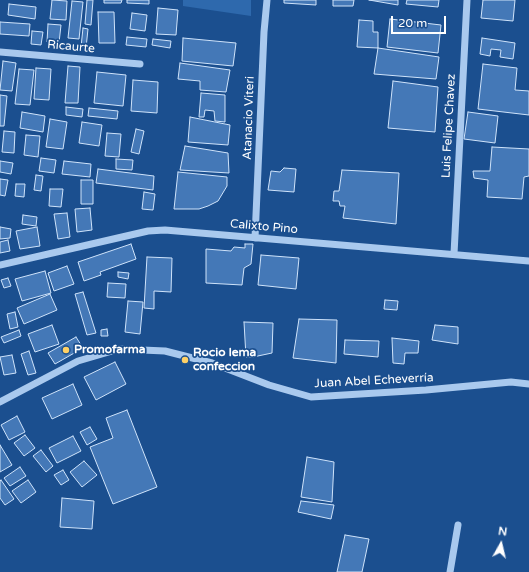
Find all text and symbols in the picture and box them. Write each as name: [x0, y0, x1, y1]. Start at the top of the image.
scale bar: [393, 8, 448, 34]
text: 20 m: [398, 16, 427, 30]
street label: Ricaurte: [47, 38, 95, 56]
street label: Luis Felipe Chavez: [439, 73, 459, 179]
street label: Atanacio Viteri: [240, 76, 258, 160]
street label: Calixto Pino: [229, 217, 299, 237]
place label: Promofarma: [74, 343, 145, 357]
marker: Promofarma: [61, 345, 71, 355]
place label: Rocio lema confeccion: [193, 346, 256, 374]
marker: Rocio lema confeccion: [180, 355, 190, 365]
street label: Juan Abel Echeverría: [314, 371, 434, 391]
north arrow: [481, 524, 521, 564]
text: N: [497, 525, 508, 539]

